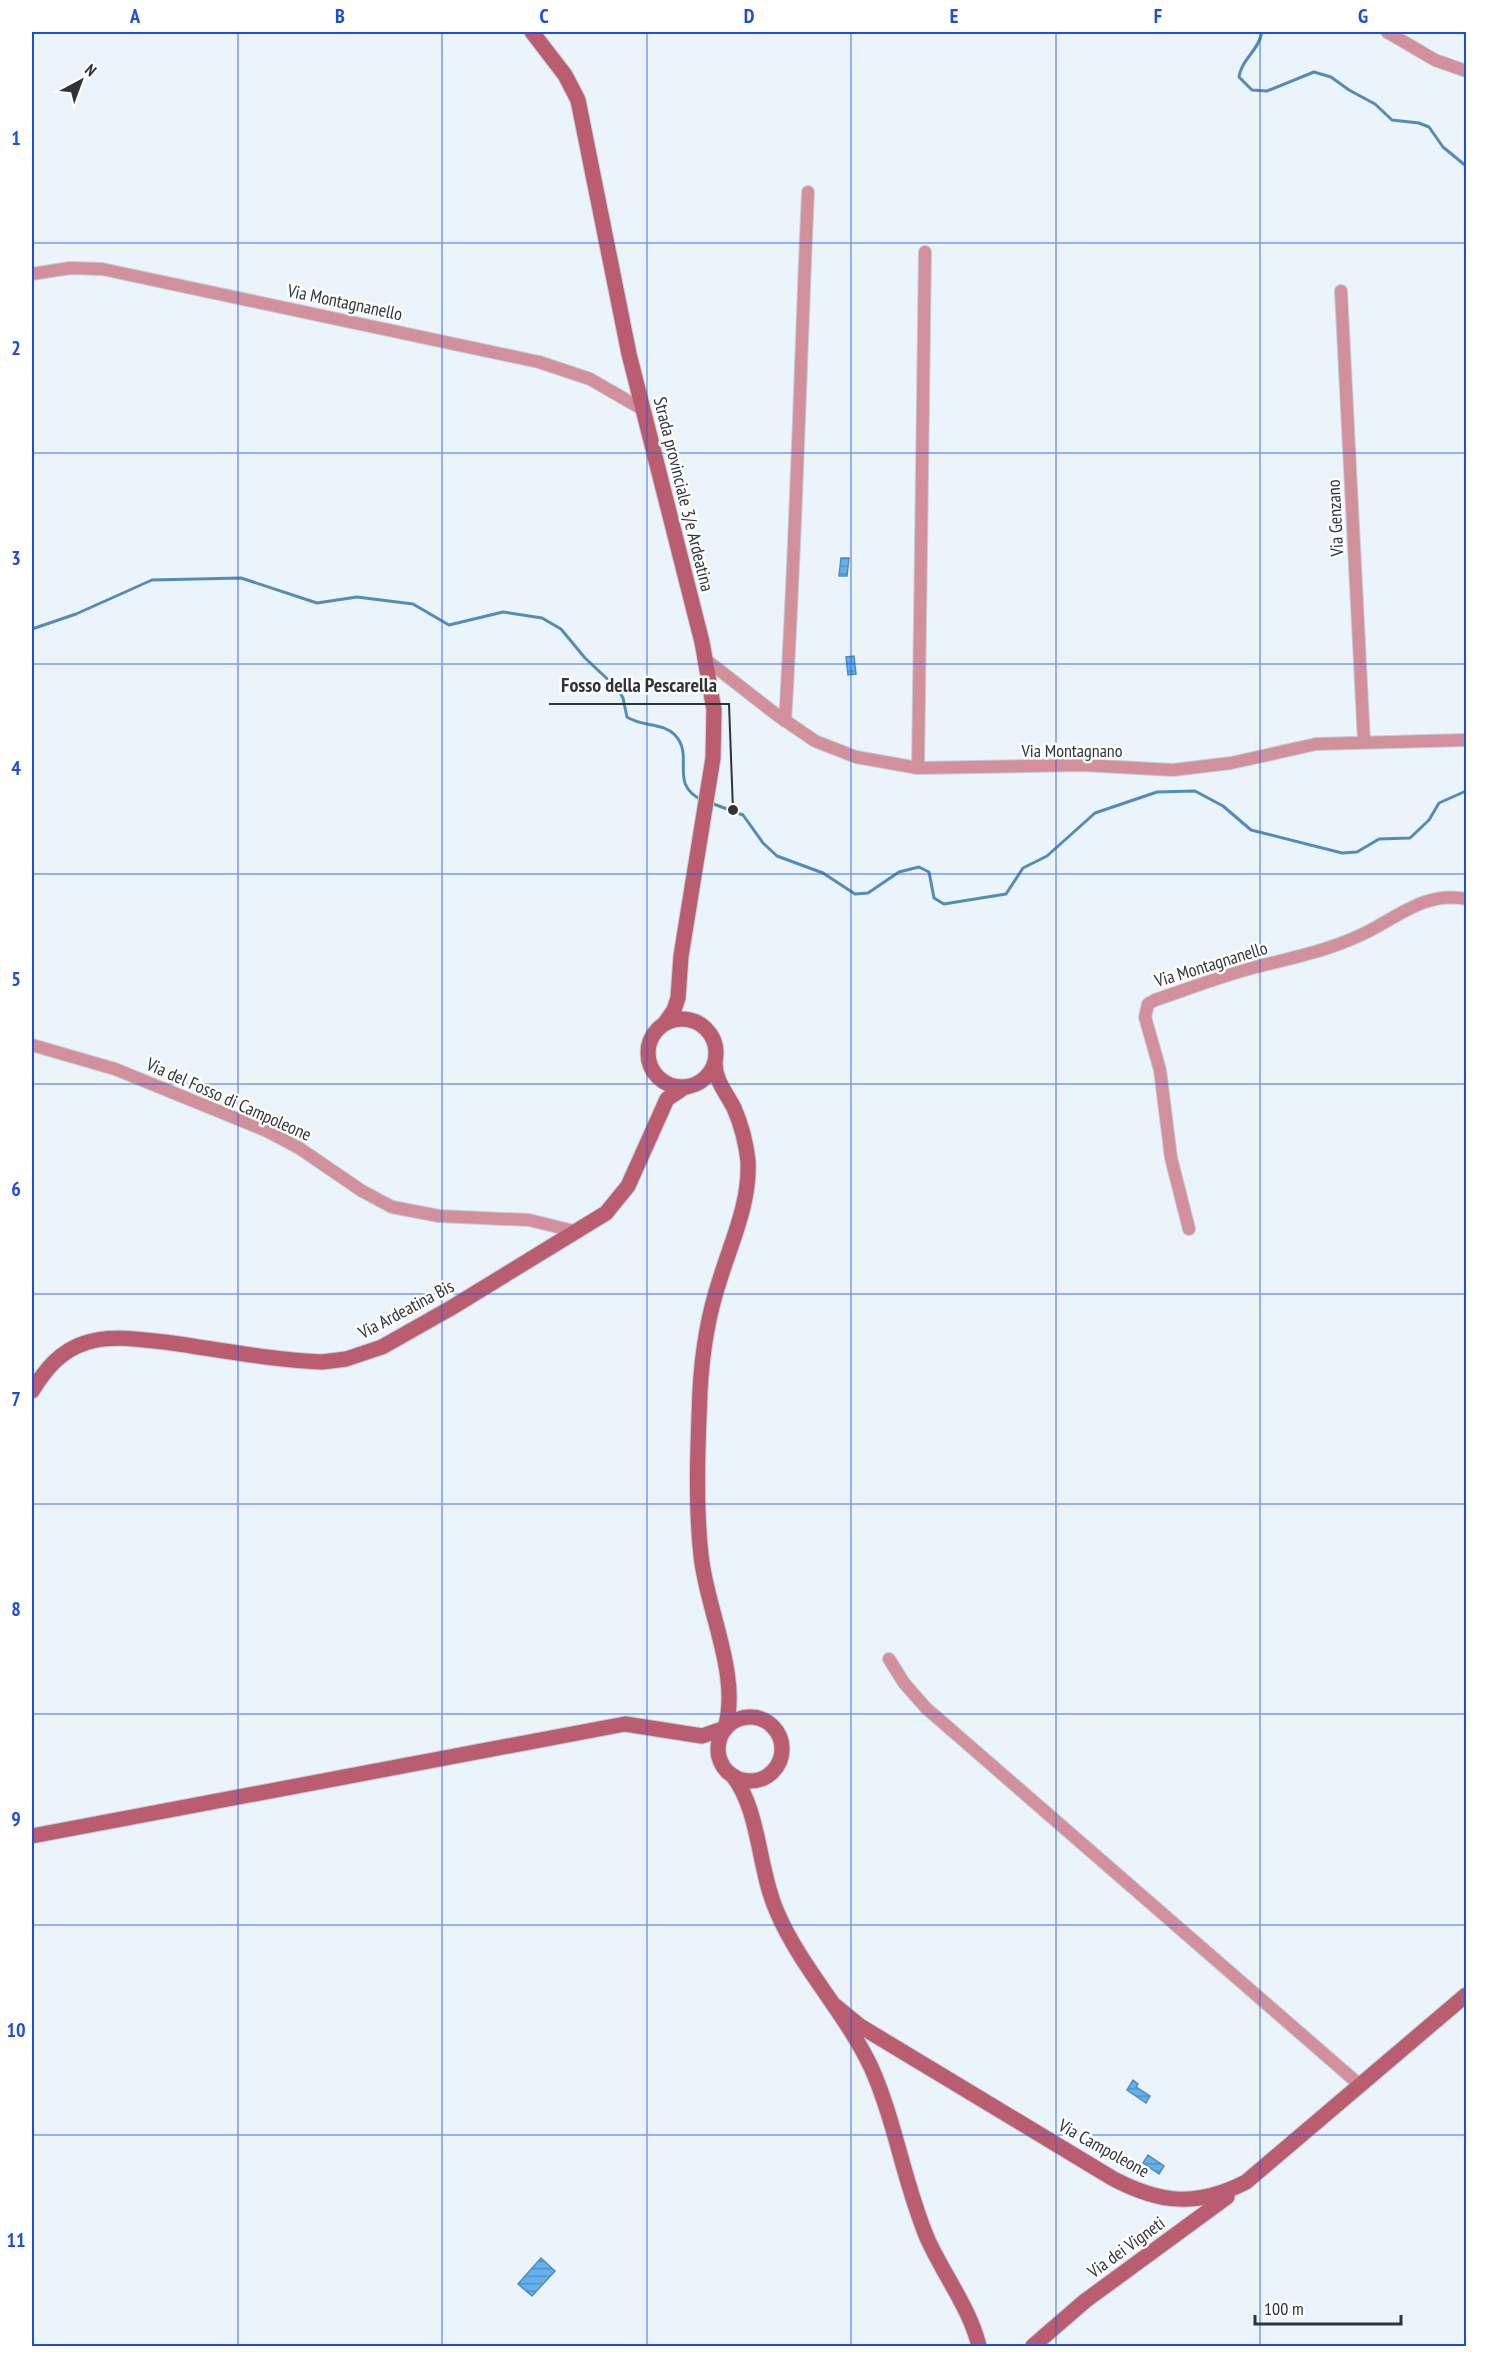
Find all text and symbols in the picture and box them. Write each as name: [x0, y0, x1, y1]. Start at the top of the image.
text: A: [129, 3, 141, 29]
text: B: [335, 3, 345, 29]
text: C: [539, 3, 549, 29]
text: D: [744, 3, 755, 29]
text: E: [950, 3, 958, 29]
text: F: [1154, 3, 1162, 29]
text: G: [1358, 3, 1368, 29]
north arrow: [51, 51, 111, 111]
text: N: [81, 59, 101, 80]
text: 1: [11, 125, 21, 151]
street label: Via Montagnanello: [284, 278, 405, 325]
text: 2: [11, 335, 21, 361]
street label: Strada provinciale 3/e Ardeatina: [649, 394, 719, 594]
street label: Via Genzano: [1321, 479, 1349, 558]
text: 3: [11, 545, 21, 571]
callout: Fosso della Pescarella: [549, 666, 729, 704]
text: Fosso della Pescarella: [561, 672, 717, 698]
street label: Via Montagnano: [1020, 739, 1123, 762]
text: 4: [11, 755, 21, 781]
street label: Via Montagnanello: [1151, 936, 1270, 992]
text: 5: [11, 966, 21, 992]
street label: Via del Fosso di Campoleone: [142, 1052, 315, 1146]
text: 6: [11, 1176, 21, 1202]
street label: Via Ardeatina Bis: [353, 1274, 458, 1344]
text: 7: [11, 1386, 21, 1412]
text: 8: [11, 1596, 21, 1622]
text: 9: [11, 1806, 21, 1832]
text: 10: [6, 2017, 26, 2043]
street label: Via Campoleone: [1054, 2113, 1153, 2182]
street label: Via dei Vigneti: [1082, 2211, 1169, 2283]
text: 11: [6, 2227, 26, 2253]
scale bar: [1255, 2288, 1400, 2326]
text: 100 m: [1264, 2297, 1304, 2320]

